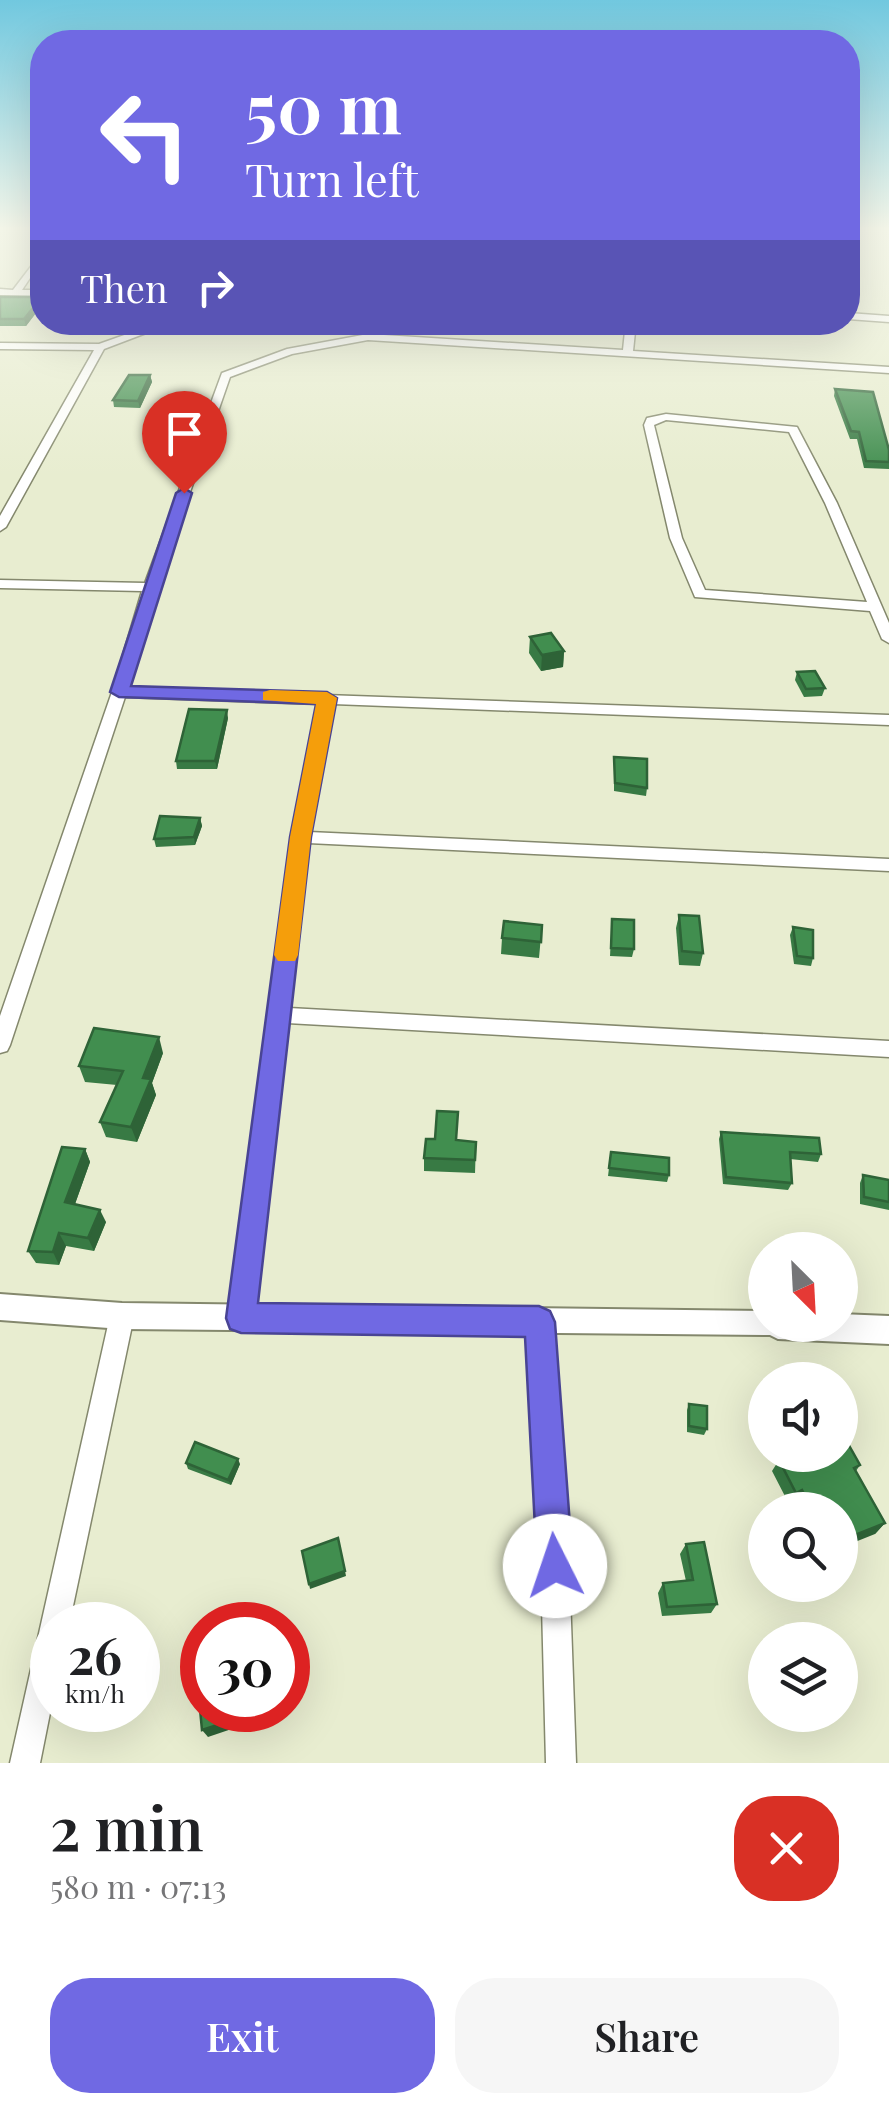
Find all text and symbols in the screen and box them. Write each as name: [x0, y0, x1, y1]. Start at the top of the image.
text: 50 m: [245, 58, 402, 152]
icon: left: [80, 70, 210, 200]
text: Turn left: [245, 148, 419, 208]
icon: right: [188, 260, 243, 315]
text: Then: [80, 262, 168, 313]
pin: [142, 391, 227, 494]
icon: arrive: [157, 406, 212, 461]
north arrow: [748, 1232, 858, 1342]
map controls: [748, 1232, 858, 1732]
button: sound: [748, 1362, 858, 1472]
button: search: [748, 1492, 858, 1602]
position arrow: [503, 1514, 607, 1618]
speed limit sign: 30: [180, 1602, 310, 1732]
text: 26: [68, 1621, 122, 1688]
button: layers: [748, 1622, 858, 1732]
text: km/h: [65, 1676, 125, 1709]
text: 2 min: [50, 1786, 203, 1866]
button: close: [734, 1796, 839, 1901]
text: 580 m · 07:13: [50, 1864, 226, 1907]
button: Exit: [50, 1978, 435, 2093]
button: Share: [455, 1978, 839, 2093]

